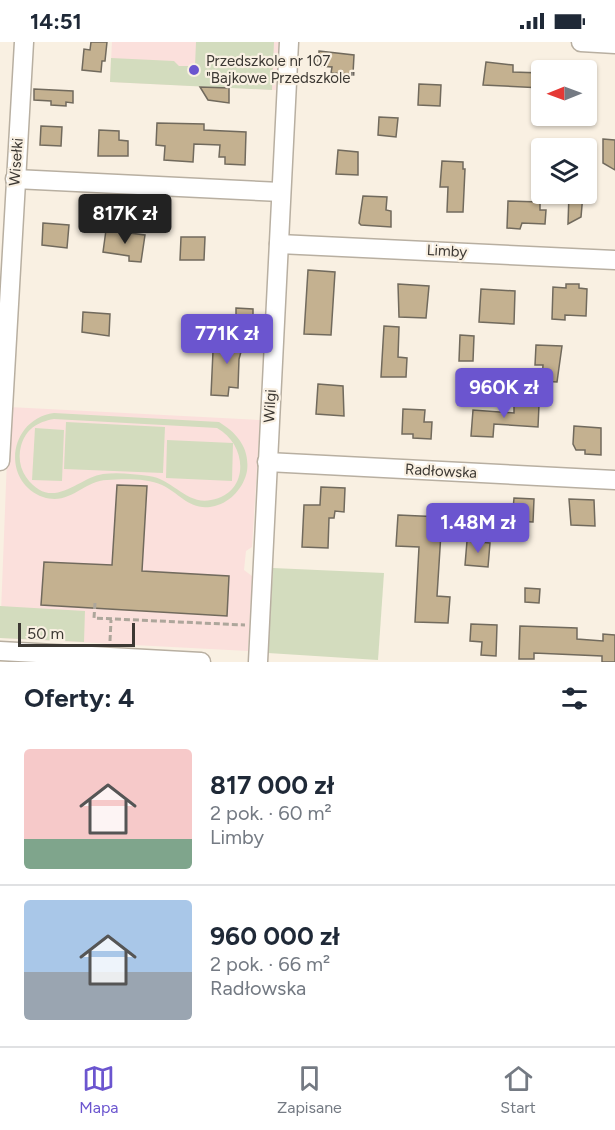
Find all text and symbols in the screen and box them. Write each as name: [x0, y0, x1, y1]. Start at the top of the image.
text: 14:51: [30, 8, 82, 35]
place label: Przedszkole nr 107 "Bajkowe Przedszkole": [206, 52, 355, 87]
north arrow: [531, 60, 597, 126]
map controls: [531, 60, 597, 204]
marker: Przedszkole nr 107 "Bajkowe Przedszkole": [187, 63, 201, 77]
street label: Wisełki: [5, 137, 27, 187]
button: layers: [531, 138, 597, 204]
pin: 817K zł: [70, 194, 180, 245]
text: 817K zł: [92, 201, 158, 225]
street label: Limby: [426, 241, 468, 261]
pin: 771K zł: [172, 314, 282, 365]
text: 771K zł: [195, 321, 259, 345]
pin: 960K zł: [449, 368, 559, 419]
text: 960K zł: [469, 375, 539, 399]
street label: Wilgi: [260, 389, 280, 423]
street label: Radłowska: [405, 460, 477, 482]
pin: 1.48M zł: [416, 503, 540, 554]
text: 1.48M zł: [440, 510, 516, 534]
scale bar: [18, 620, 135, 648]
text: 50 m: [27, 624, 64, 643]
text: Oferty: 4: [24, 682, 135, 714]
icon: filters: [558, 682, 591, 715]
text: 817 000 zł: [210, 769, 334, 801]
icon: home: [72, 773, 144, 845]
text: 2 pok. · 60 m²: [210, 801, 332, 825]
text: Limby: [210, 825, 264, 849]
text: 960 000 zł: [210, 920, 340, 952]
icon: home: [72, 924, 144, 996]
text: 2 pok. · 66 m²: [210, 952, 330, 976]
text: Radłowska: [210, 976, 306, 1000]
tab: Mapa: [79, 1062, 119, 1117]
tab: Zapisane: [277, 1062, 342, 1117]
tab: Start: [500, 1062, 536, 1117]

